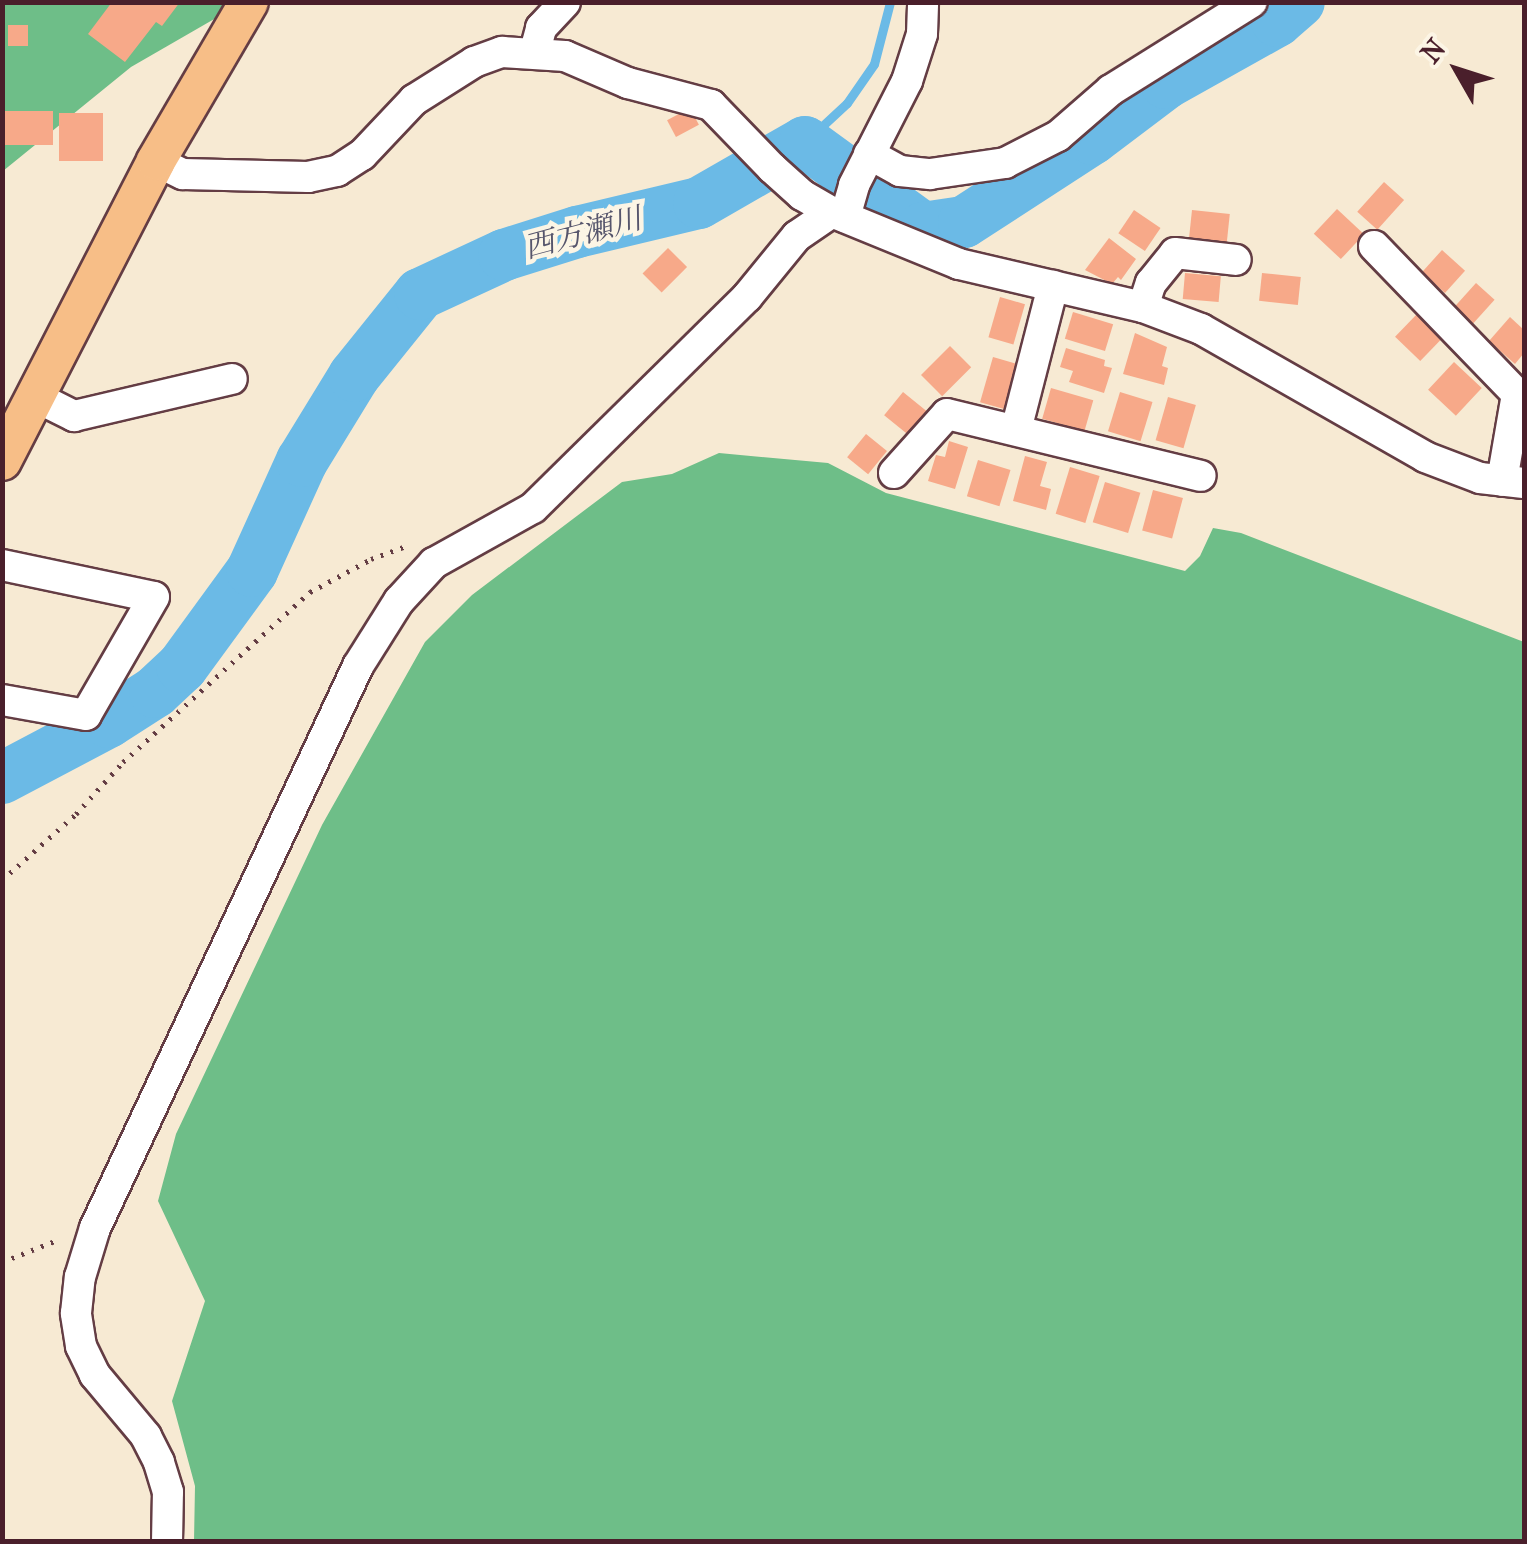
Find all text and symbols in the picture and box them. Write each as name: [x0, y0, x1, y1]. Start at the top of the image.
north arrow: [1407, 20, 1507, 120]
text: N: [1414, 32, 1453, 69]
water label: 西方瀬川: [520, 201, 646, 267]

